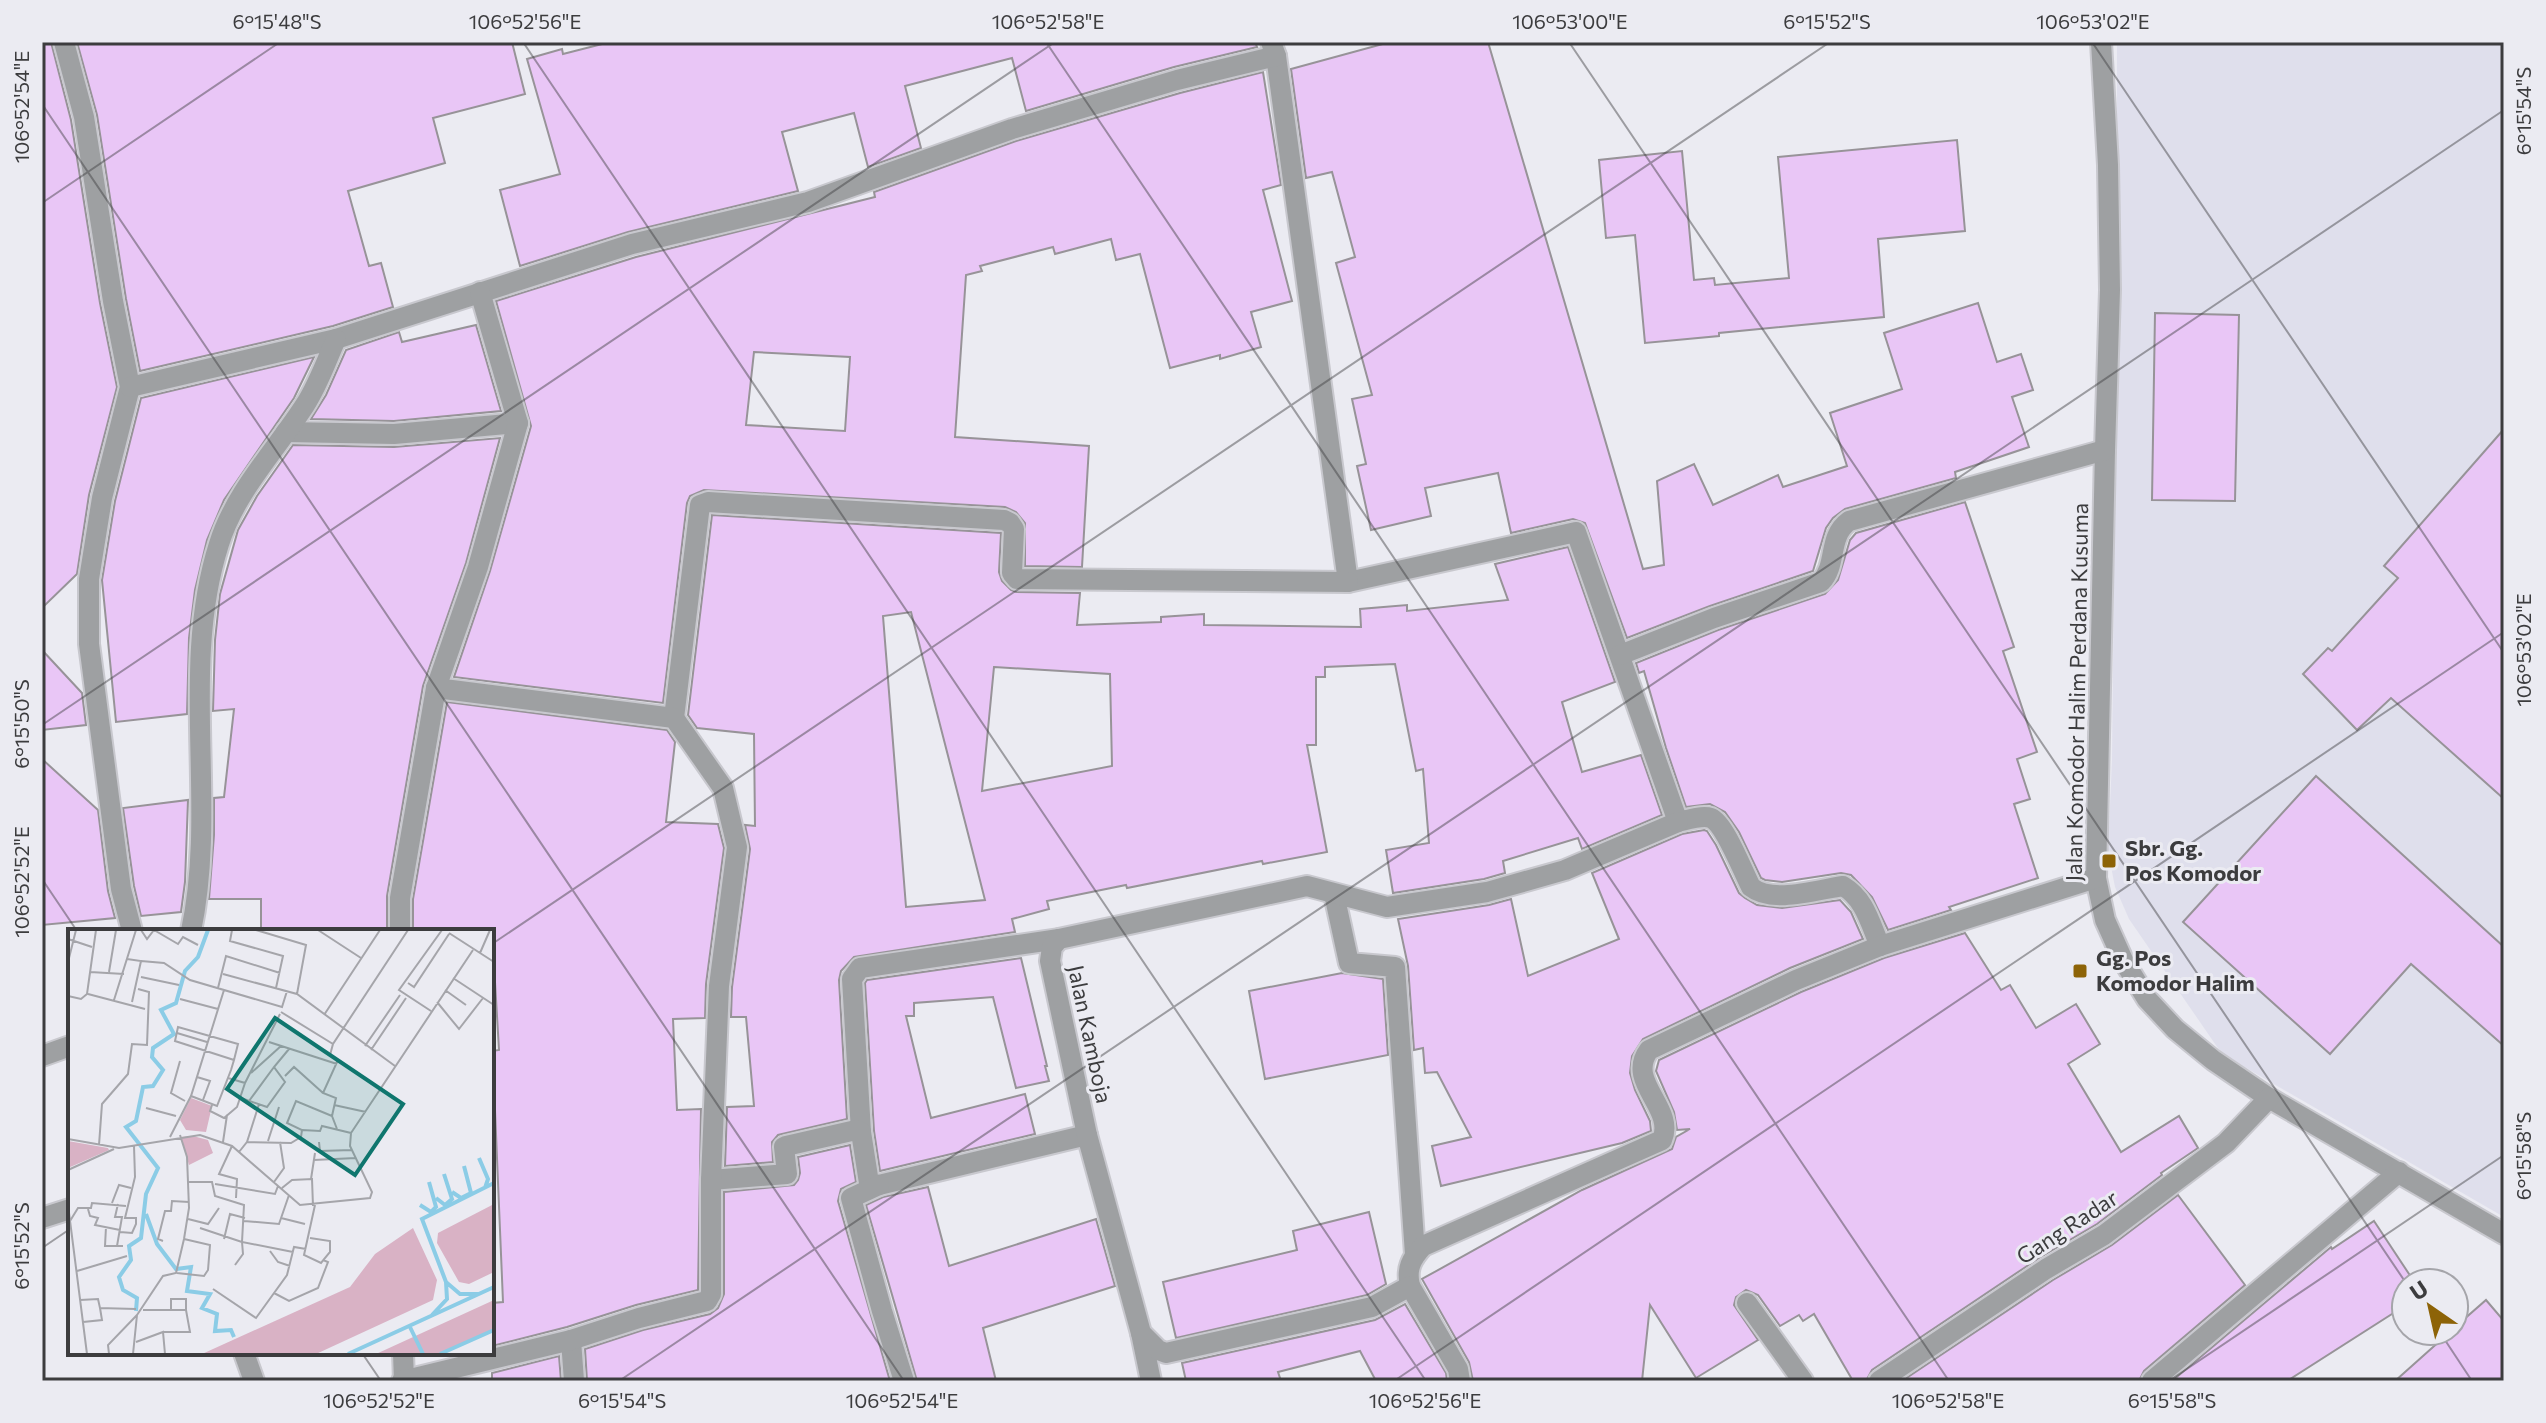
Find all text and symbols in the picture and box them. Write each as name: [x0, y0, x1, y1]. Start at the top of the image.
text: 6°15'48"S: [233, 9, 321, 33]
text: 106°52'56"E: [469, 9, 581, 33]
text: 106°52'58"E: [992, 9, 1104, 33]
text: 106°53'00"E: [1512, 9, 1628, 33]
text: 6°15'52"S: [1783, 9, 1871, 33]
text: 106°53'02"E: [2036, 9, 2150, 33]
text: 106°52'54"E: [9, 51, 33, 163]
text: 6°15'54"S: [2511, 67, 2535, 155]
street label: Jalan Komodor Halim Perdana Kusuma: [2060, 503, 2093, 881]
text: 106°53'02"E: [2511, 593, 2535, 707]
text: 6°15'50"S: [9, 679, 33, 769]
text: 106°52'52"E: [9, 826, 33, 938]
place label: Sbr. Gg. Pos Komodor: [2125, 834, 2261, 886]
marker: Sbr. Gg. Pos Komodor: [2100, 852, 2118, 870]
inset map: [68, 929, 494, 1355]
place label: Gg. Pos Komodor Halim: [2096, 944, 2255, 996]
street label: Jalan Kamboja: [1063, 962, 1118, 1105]
marker: Gg. Pos Komodor Halim: [2071, 962, 2089, 980]
text: 6°15'58"S: [2511, 1112, 2535, 1200]
street label: Gang Radar: [2011, 1184, 2123, 1269]
text: 6°15'52"S: [9, 1202, 33, 1290]
north arrow: [2390, 1267, 2470, 1347]
text: U: [2404, 1274, 2433, 1306]
text: 106°52'52"E: [323, 1388, 435, 1412]
text: 6°15'54"S: [578, 1388, 666, 1412]
text: 106°52'54"E: [846, 1388, 958, 1412]
text: 106°52'56"E: [1369, 1388, 1481, 1412]
text: 106°52'58"E: [1892, 1388, 2004, 1412]
text: 6°15'58"S: [2128, 1388, 2216, 1412]

